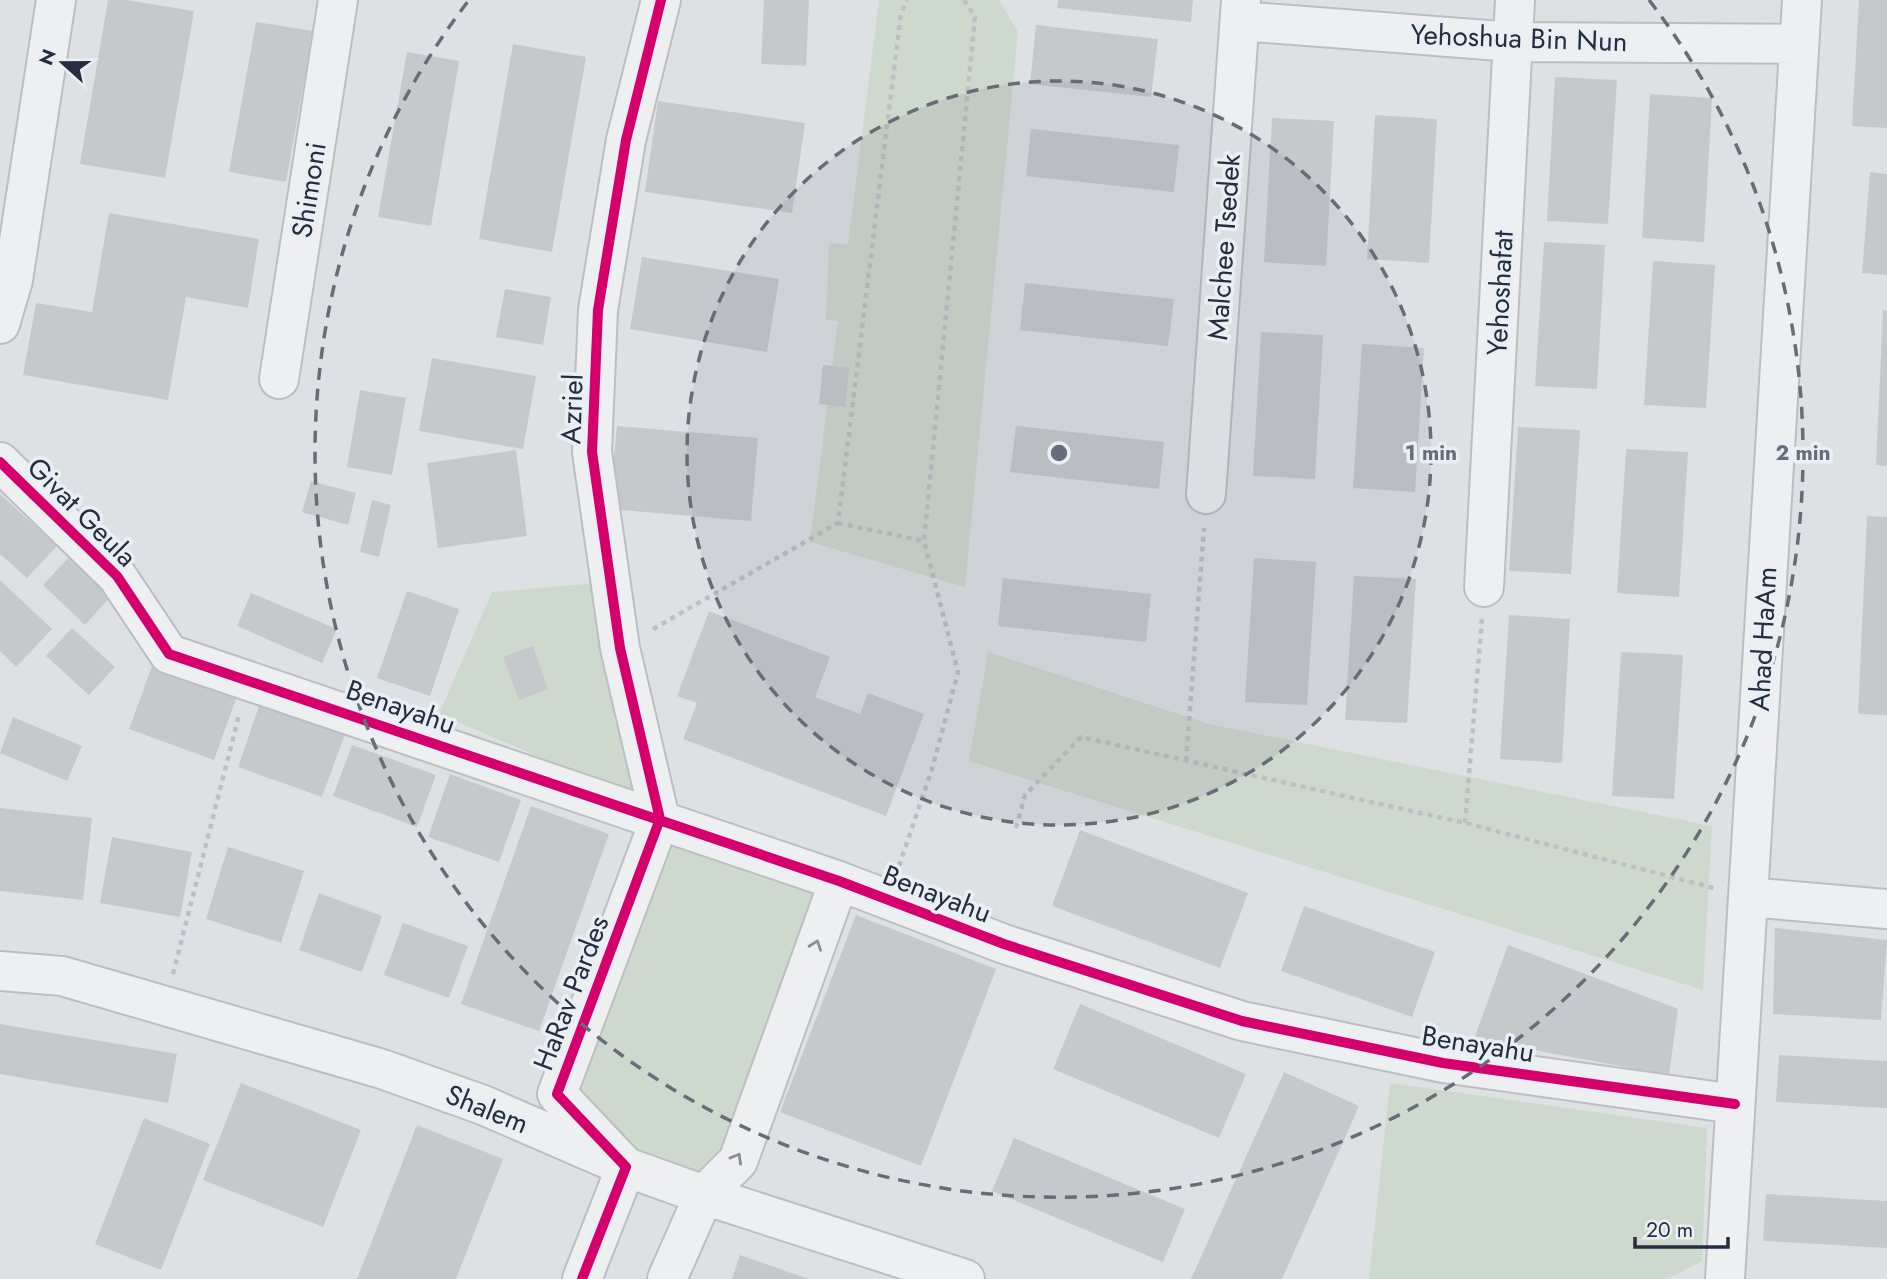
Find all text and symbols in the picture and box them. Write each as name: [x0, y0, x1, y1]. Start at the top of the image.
street label: Yehoshua Bin Nun: [1410, 14, 1628, 62]
north arrow: [28, 28, 98, 98]
text: N: [32, 45, 63, 69]
street label: Shimoni: [281, 139, 337, 241]
street label: Malchee Tsedek: [1197, 152, 1251, 341]
street label: Yehoshafat: [1476, 229, 1524, 356]
street label: Azriel: [550, 373, 594, 445]
text: 1 min: [1405, 438, 1457, 468]
text: 2 min: [1775, 438, 1831, 468]
centre of rings: [1047, 441, 1071, 465]
street label: Givat Geula: [18, 448, 146, 576]
street label: Ahad HaAm: [1739, 566, 1787, 712]
street label: Benayahu: [341, 669, 461, 745]
street label: Benayahu: [877, 855, 997, 933]
street label: HaRav Pardes: [523, 910, 619, 1076]
one-way arrow: [808, 940, 822, 952]
street label: Benayahu: [1419, 1015, 1537, 1073]
street label: Shalem: [439, 1074, 535, 1144]
one-way arrow: [729, 1153, 742, 1166]
scale bar: [1635, 1206, 1728, 1250]
text: 20 m: [1646, 1215, 1693, 1245]

